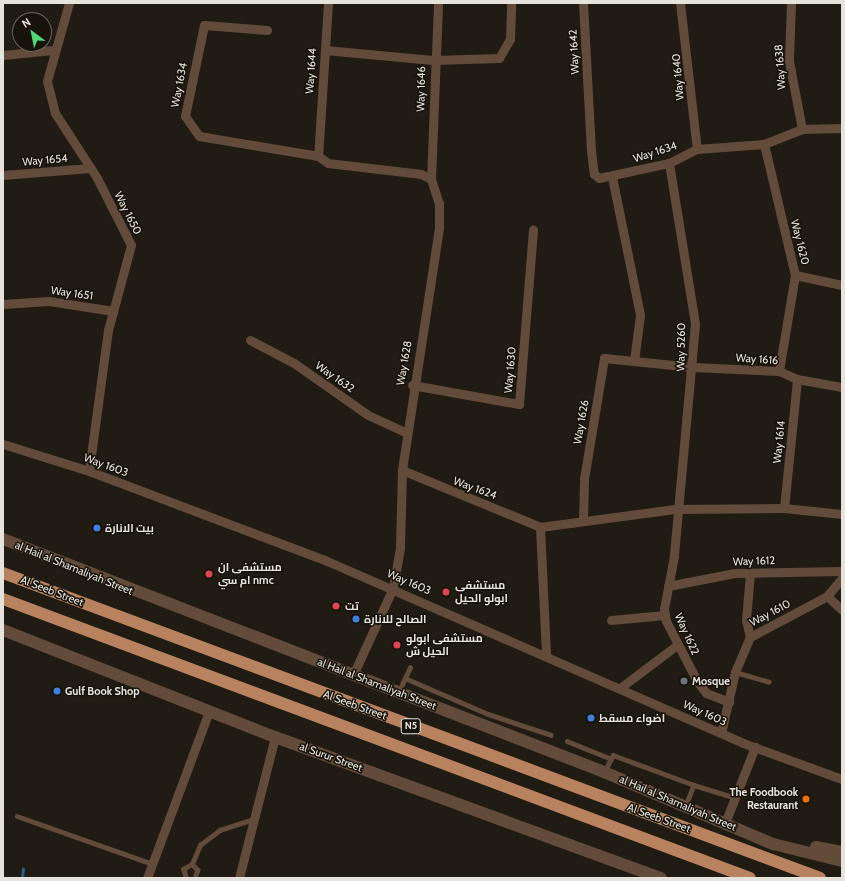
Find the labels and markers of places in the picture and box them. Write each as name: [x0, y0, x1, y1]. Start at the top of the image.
place label: بيت الانارة: [105, 521, 154, 535]
marker: بيت الانارة: [92, 523, 102, 533]
place label: مستشفى ان ام سي nmc: [218, 561, 282, 587]
marker: مستشفى ان ام سي nmc: [203, 568, 215, 580]
place label: مستشفى ابولو الحيل: [455, 579, 508, 605]
marker: مستشفى ابولو الحيل: [440, 586, 452, 598]
place label: تت: [345, 599, 359, 613]
marker: تت: [330, 600, 342, 612]
place label: الصالح للانارة: [364, 612, 427, 626]
marker: الصالح للانارة: [351, 614, 361, 624]
place label: مستشفى ابولو الحيل ش: [406, 632, 483, 658]
marker: مستشفى ابولو الحيل ش: [391, 639, 403, 651]
place label: Mosque: [692, 674, 730, 688]
marker: Mosque: [679, 676, 689, 686]
place label: Gulf Book Shop: [65, 684, 140, 698]
marker: Gulf Book Shop: [52, 686, 62, 696]
place label: اضواء مسقط: [599, 711, 665, 725]
marker: اضواء مسقط: [586, 713, 596, 723]
place label: The Foodbook Restaurant: [729, 786, 798, 812]
marker: The Foodbook Restaurant: [801, 794, 811, 804]

